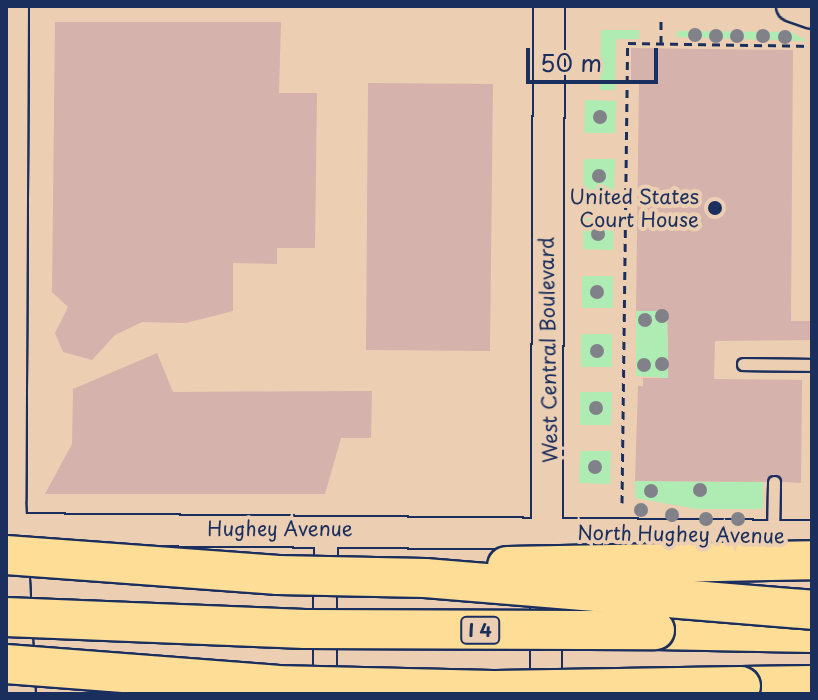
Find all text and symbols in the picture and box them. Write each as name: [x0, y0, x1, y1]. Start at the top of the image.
scale bar: [530, 32, 662, 82]
text: 50 m: [540, 44, 602, 80]
place label: United States Court House: [568, 184, 699, 231]
marker: United States Court House: [706, 199, 724, 217]
street label: West Central Boulevard: [534, 236, 562, 464]
street label: Hughey Avenue: [207, 516, 353, 540]
street label: North Hughey Avenue: [576, 520, 786, 548]
road number: I 4: [460, 616, 500, 644]

